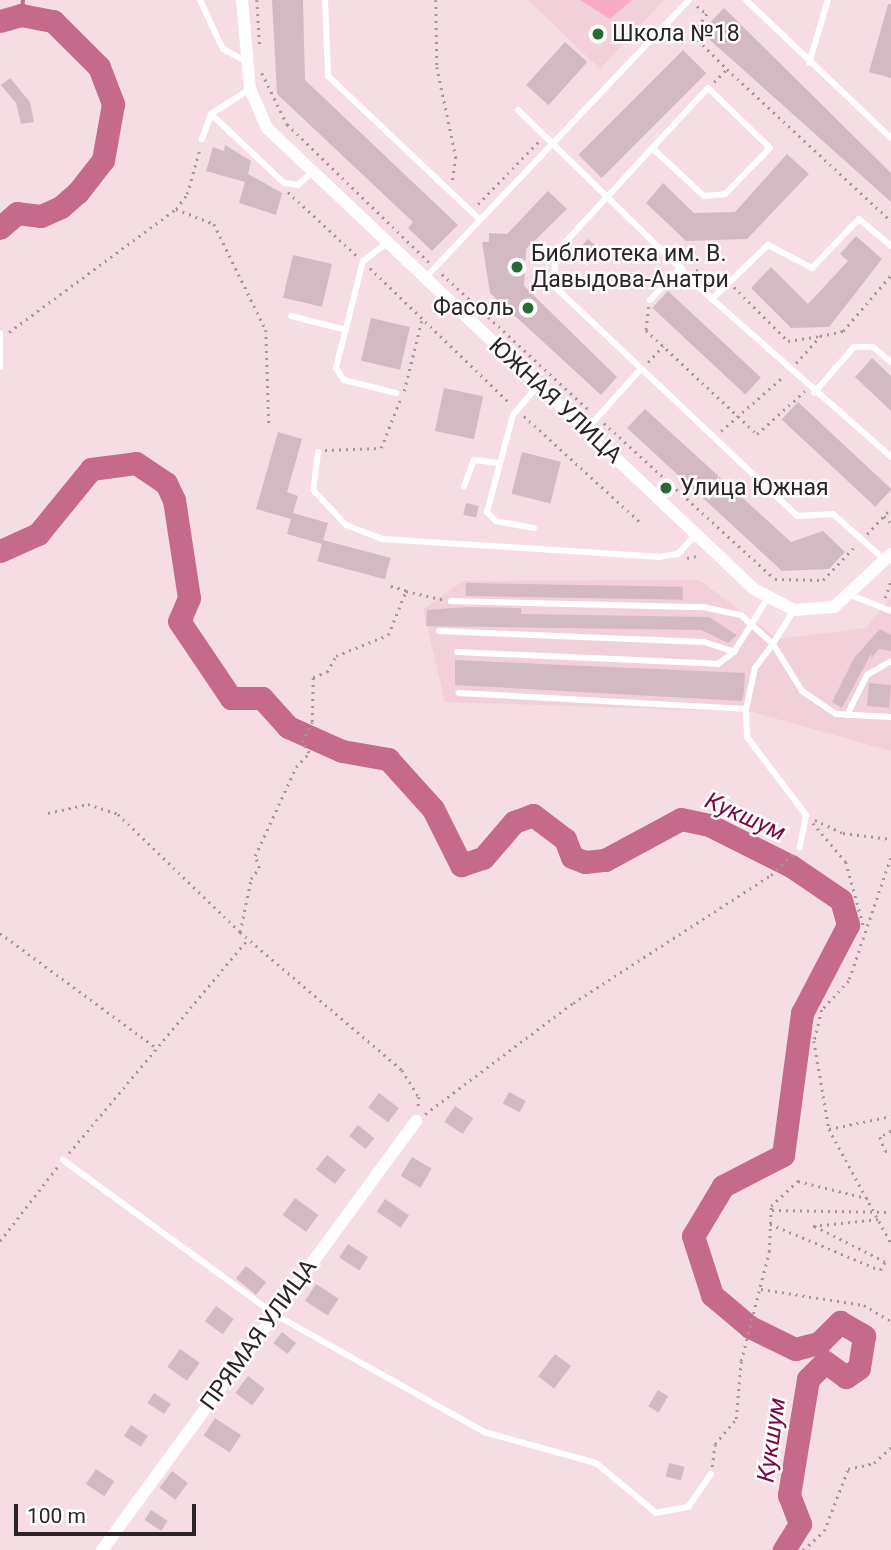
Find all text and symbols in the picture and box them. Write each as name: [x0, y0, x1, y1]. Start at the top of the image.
place label: Школа №18: [612, 20, 740, 48]
marker: Школа №18: [590, 26, 606, 42]
place label: Библиотека им. В. Давыдова-Анатри: [531, 240, 729, 294]
marker: Библиотека им. В. Давыдова-Анатри: [509, 259, 525, 275]
place label: Фасоль: [433, 294, 514, 322]
marker: Фасоль: [520, 300, 536, 316]
street label: ЮЖНАЯ УЛИЦА: [483, 332, 627, 470]
place label: Улица Южная: [680, 474, 829, 502]
marker: Улица Южная: [658, 480, 674, 496]
water label: Кукшум: [700, 787, 790, 847]
street label: ПРЯМАЯ УЛИЦА: [195, 1254, 323, 1416]
water label: Кукшум: [752, 1396, 792, 1484]
scale bar: [18, 1490, 200, 1534]
text: 100 m: [27, 1504, 86, 1528]

